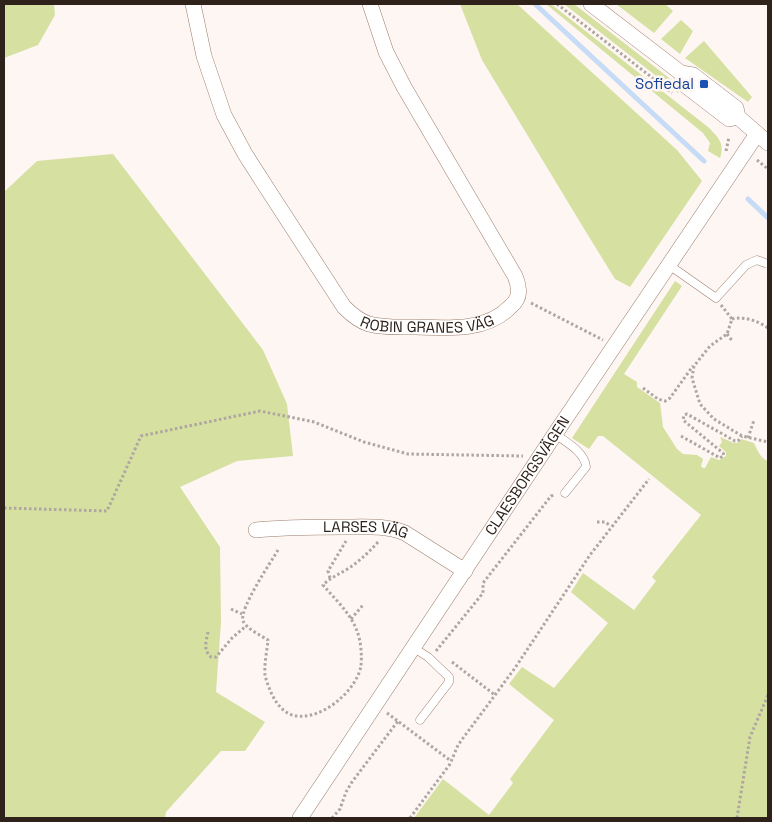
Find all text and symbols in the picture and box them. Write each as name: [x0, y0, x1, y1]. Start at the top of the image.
place label: Sofiedal: [635, 74, 694, 93]
marker: Sofiedal: [698, 78, 710, 90]
street label: ROBIN GRANES VÄG: [357, 310, 497, 337]
street label: CLAESBORGSVÄGEN: [480, 412, 573, 539]
street label: LARSES VÄG: [323, 517, 411, 542]

